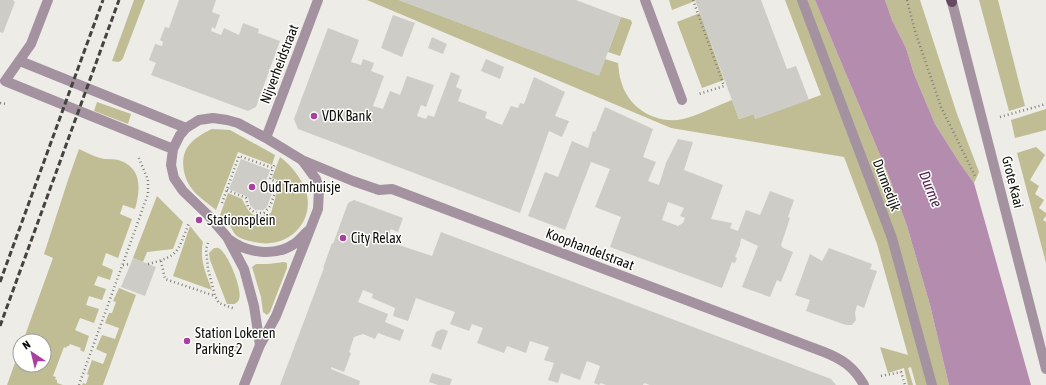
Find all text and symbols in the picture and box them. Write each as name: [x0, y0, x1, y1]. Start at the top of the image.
street label: Nijverheidstraat: [257, 22, 301, 106]
place label: VDK Bank: [322, 108, 372, 124]
marker: VDK Bank: [309, 111, 319, 121]
street label: Grote Kaai: [999, 154, 1027, 210]
street label: Durmedijk: [870, 157, 904, 213]
water label: Durme: [916, 168, 946, 210]
place label: Oud Tramhuisje: [260, 179, 341, 195]
marker: Oud Tramhuisje: [247, 182, 257, 192]
place label: Stationsplein: [207, 212, 276, 228]
marker: Stationsplein: [194, 215, 204, 225]
street label: Koophandelstraat: [544, 225, 636, 273]
place label: City Relax: [351, 230, 402, 246]
marker: City Relax: [338, 233, 348, 243]
place label: Station Lokeren Parking 2: [195, 325, 275, 357]
north arrow: [12, 333, 52, 373]
marker: Station Lokeren Parking 2: [182, 336, 192, 346]
text: N: [20, 338, 32, 352]

